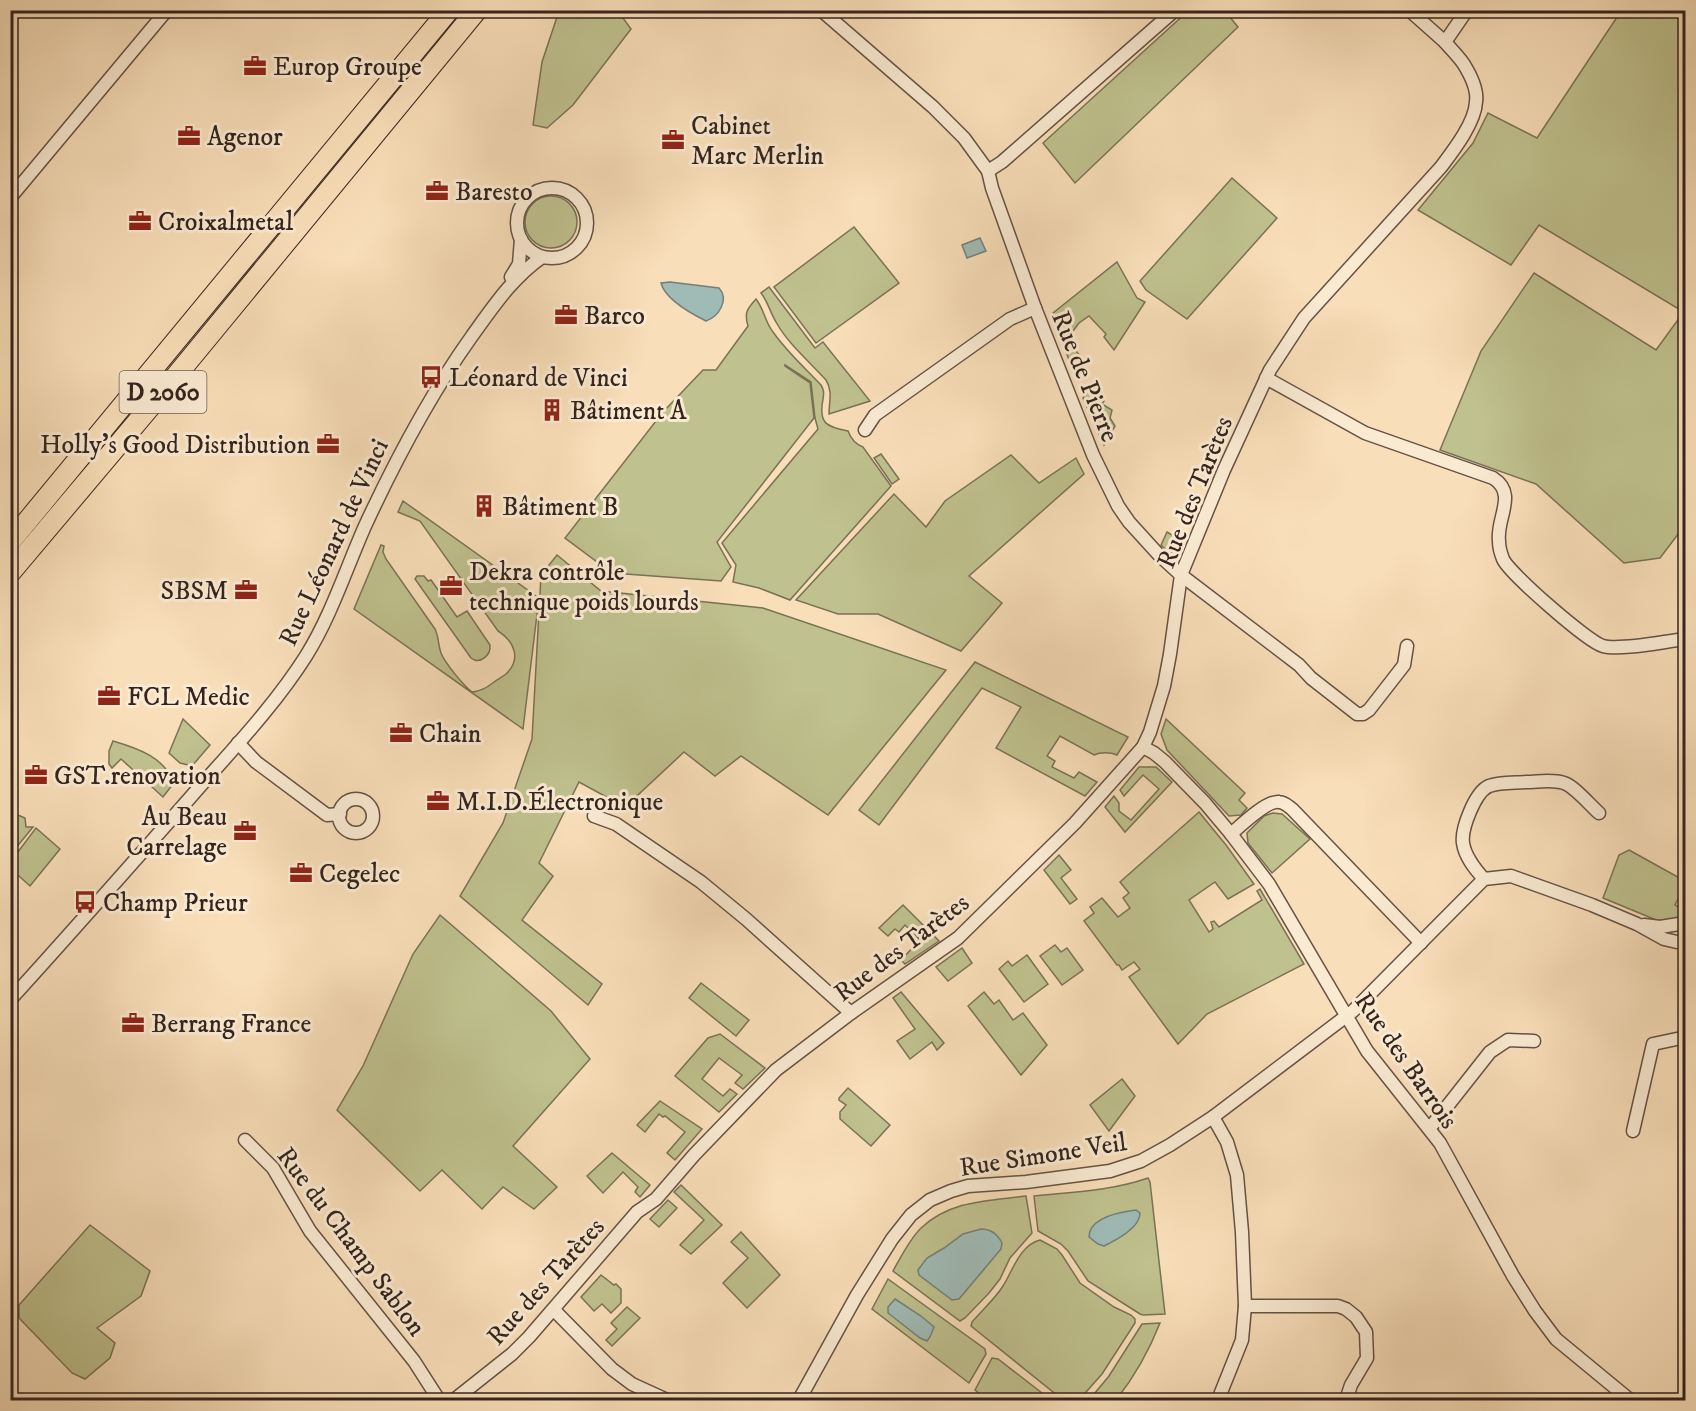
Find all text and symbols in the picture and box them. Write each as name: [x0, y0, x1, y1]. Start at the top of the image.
place label: Europ Groupe: [273, 51, 422, 84]
office icon: Europ Groupe: [242, 53, 268, 79]
place label: Cabinet Marc Merlin: [691, 110, 824, 173]
place label: Agenor: [207, 121, 283, 154]
office icon: Agenor: [176, 123, 202, 149]
office icon: Cabinet Marc Merlin: [660, 127, 686, 153]
place label: Baresto: [455, 176, 533, 209]
office icon: Baresto: [424, 178, 450, 204]
place label: Croixalmetal: [158, 206, 293, 239]
office icon: Croixalmetal: [127, 208, 153, 234]
place label: Barco: [584, 300, 645, 333]
office icon: Barco: [553, 302, 579, 328]
street label: Rue de Pierre: [1043, 306, 1126, 447]
place label: Léonard de Vinci: [449, 362, 628, 395]
bus stop icon: Léonard de Vinci: [418, 364, 444, 390]
road number: D 2060: [120, 371, 207, 413]
place label: Bâtiment A: [570, 395, 687, 428]
building icon: Bâtiment A: [539, 397, 565, 423]
street label: Rue des Tarètes: [1150, 412, 1241, 573]
place label: Holly's Good Distribution: [40, 429, 310, 462]
office icon: Holly's Good Distribution: [315, 431, 341, 457]
street label: Rue Léonard de Vinci: [272, 434, 397, 651]
place label: Bâtiment B: [502, 491, 619, 524]
building icon: Bâtiment B: [471, 493, 497, 519]
place label: Dekra contrôle technique poids lourds: [469, 556, 699, 619]
office icon: Dekra contrôle technique poids lourds: [438, 573, 464, 599]
place label: SBSM: [161, 575, 228, 608]
office icon: SBSM: [233, 577, 259, 603]
place label: FCL Medic: [127, 681, 250, 714]
office icon: FCL Medic: [96, 683, 122, 709]
place label: Chain: [419, 718, 482, 751]
office icon: Chain: [388, 720, 414, 746]
place label: GST.renovation: [54, 760, 221, 793]
office icon: GST.renovation: [23, 762, 49, 788]
place label: M.I.D.Électronique: [456, 786, 663, 819]
office icon: M.I.D.Électronique: [425, 788, 451, 814]
place label: Au Beau Carrelage: [126, 801, 227, 864]
office icon: Au Beau Carrelage: [232, 818, 258, 844]
place label: Cegelec: [319, 858, 400, 891]
office icon: Cegelec: [288, 860, 314, 886]
place label: Champ Prieur: [103, 887, 248, 920]
street label: Rue des Tarètes: [828, 887, 976, 1010]
bus stop icon: Champ Prieur: [72, 889, 98, 915]
street label: Rue des Barrois: [1347, 986, 1465, 1135]
place label: Berrang France: [151, 1008, 311, 1041]
office icon: Berrang France: [120, 1010, 146, 1036]
street label: Rue Simone Veil: [957, 1126, 1129, 1185]
street label: Rue du Champ Sablon: [269, 1141, 433, 1343]
street label: Rue des Tarètes: [480, 1211, 612, 1353]

